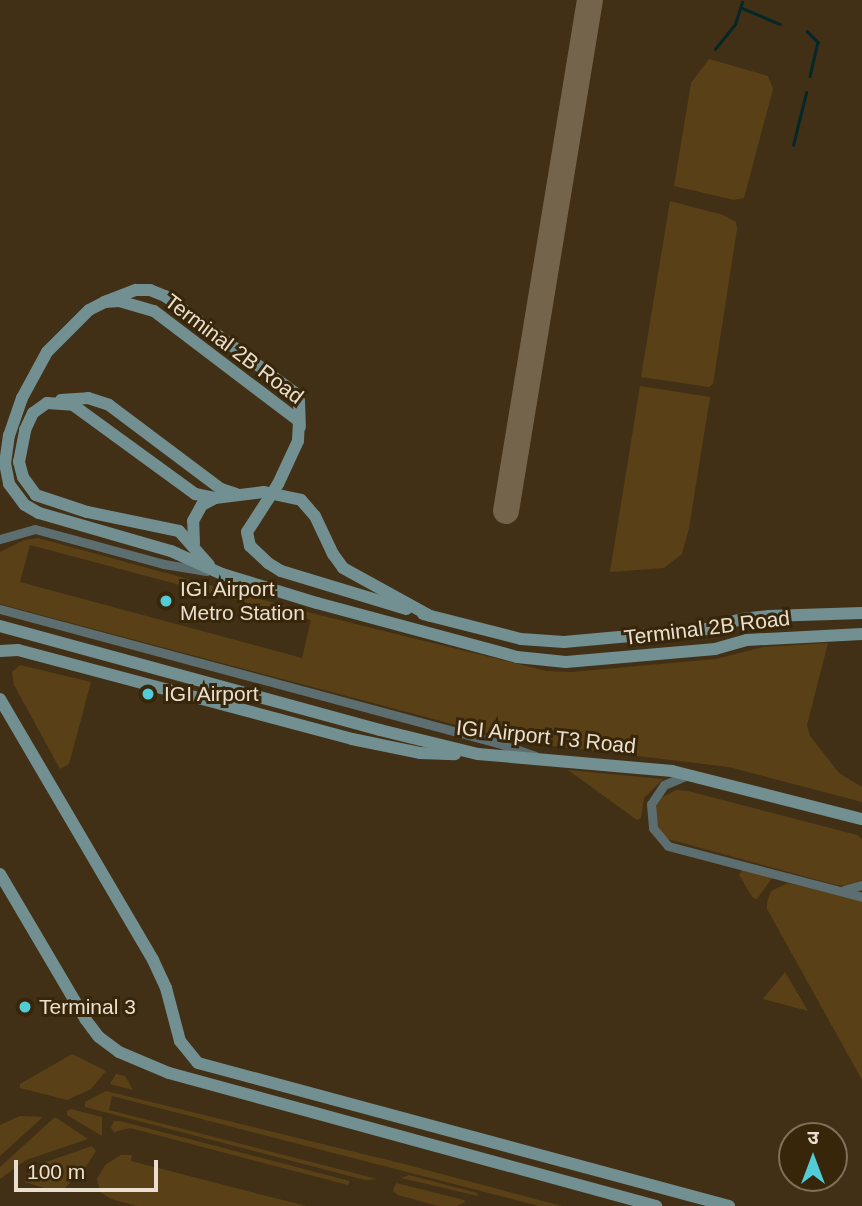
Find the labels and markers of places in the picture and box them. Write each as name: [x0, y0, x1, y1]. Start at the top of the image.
place label: IGI Airport Metro Station: [180, 576, 305, 626]
marker: IGI Airport Metro Station: [158, 593, 174, 609]
place label: IGI Airport: [164, 681, 260, 707]
marker: IGI Airport: [138, 684, 158, 704]
place label: Terminal 3: [39, 994, 136, 1020]
marker: Terminal 3: [17, 999, 33, 1015]

